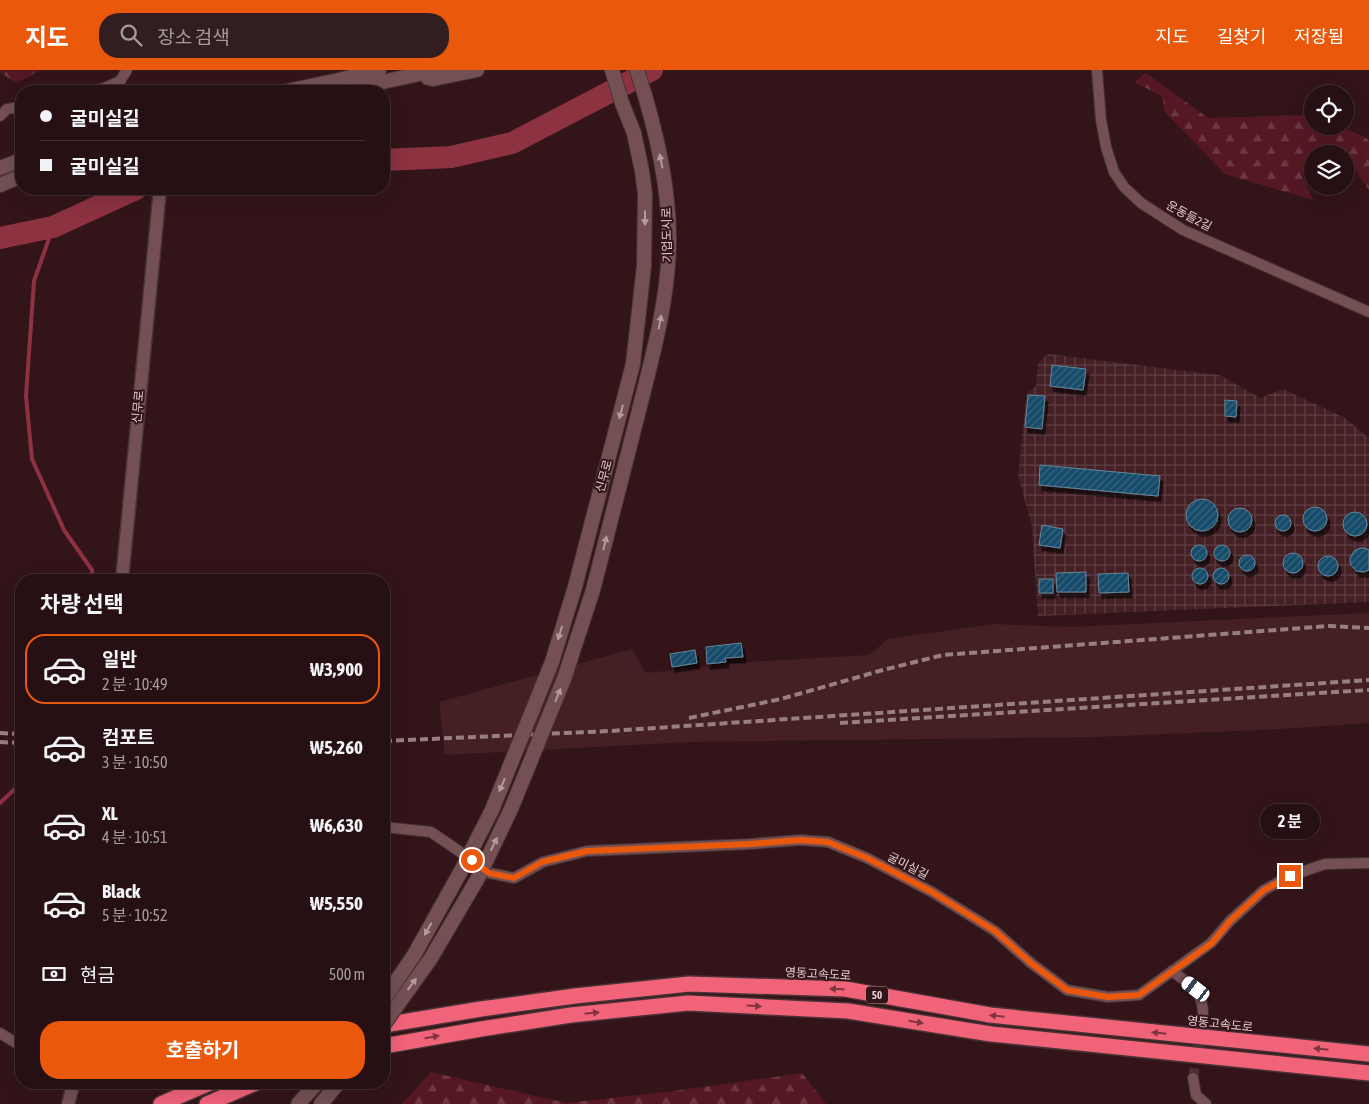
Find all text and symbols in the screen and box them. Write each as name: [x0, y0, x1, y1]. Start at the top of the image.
search box: [99, 13, 449, 58]
icon: search: [117, 21, 145, 49]
text: 지도: [25, 24, 69, 51]
text: 장소 검색: [157, 26, 230, 48]
text: 지도: [1156, 26, 1189, 47]
text: 길찾기: [1217, 26, 1266, 47]
text: 저장됨: [1294, 26, 1344, 47]
map controls: [1304, 85, 1354, 195]
button: locate: [1304, 85, 1354, 135]
text: 굴미실길: [70, 107, 140, 129]
button: layers: [1304, 145, 1354, 195]
one-way arrow: [656, 152, 664, 168]
text: 굴미실길: [70, 155, 140, 177]
street label: 운동들2길: [1164, 198, 1214, 234]
street label: 기업도시로: [660, 207, 674, 263]
one-way arrow: [641, 211, 649, 227]
one-way arrow: [657, 314, 665, 330]
street label: 신무로: [130, 390, 146, 424]
one-way arrow: [617, 404, 625, 419]
street label: 신무로: [593, 458, 615, 494]
one-way arrow: [601, 535, 609, 550]
text: 차량 선택: [40, 591, 124, 617]
one-way arrow: [556, 626, 564, 641]
icon: car: [42, 647, 87, 692]
text: 일반: [102, 648, 137, 670]
text: ₩3,900: [310, 658, 363, 680]
text: 2 분 · 10:49: [102, 675, 168, 693]
one-way arrow: [554, 687, 562, 702]
icon: car: [42, 725, 87, 770]
text: 컴포트: [102, 726, 154, 748]
text: ₩5,260: [310, 736, 363, 758]
text: 3 분 · 10:50: [102, 753, 168, 771]
one-way arrow: [498, 778, 506, 792]
text: XL: [102, 802, 118, 824]
icon: car: [42, 803, 87, 848]
callout: 2 분: [1260, 804, 1320, 838]
text: 2 분: [1278, 812, 1302, 830]
text: ₩6,630: [310, 814, 363, 836]
text: 4 분 · 10:51: [102, 828, 168, 846]
one-way arrow: [490, 837, 498, 851]
route start: [461, 849, 483, 871]
street label: 굴미실길: [885, 850, 931, 882]
route end: [1279, 865, 1301, 887]
text: Black: [102, 880, 140, 902]
icon: car: [42, 881, 87, 926]
text: ₩5,550: [310, 892, 363, 914]
text: 5 분 · 10:52: [102, 906, 168, 924]
one-way arrow: [424, 922, 432, 937]
icon: cash: [40, 960, 68, 988]
text: 현금: [80, 964, 115, 986]
text: 500 m: [329, 965, 365, 983]
street label: 영동고속도로: [785, 965, 851, 983]
car: [1179, 974, 1212, 1004]
one-way arrow: [407, 977, 417, 991]
one-way arrow: [829, 985, 845, 993]
road number: 50: [866, 986, 888, 1004]
one-way arrow: [747, 1003, 763, 1011]
one-way arrow: [585, 1009, 601, 1017]
one-way arrow: [989, 1012, 1005, 1020]
street label: 영동고속도로: [1186, 1014, 1254, 1034]
one-way arrow: [908, 1018, 924, 1026]
button: 호출하기: [40, 1021, 365, 1079]
one-way arrow: [1151, 1028, 1167, 1036]
one-way arrow: [424, 1033, 440, 1041]
one-way arrow: [1312, 1045, 1328, 1053]

